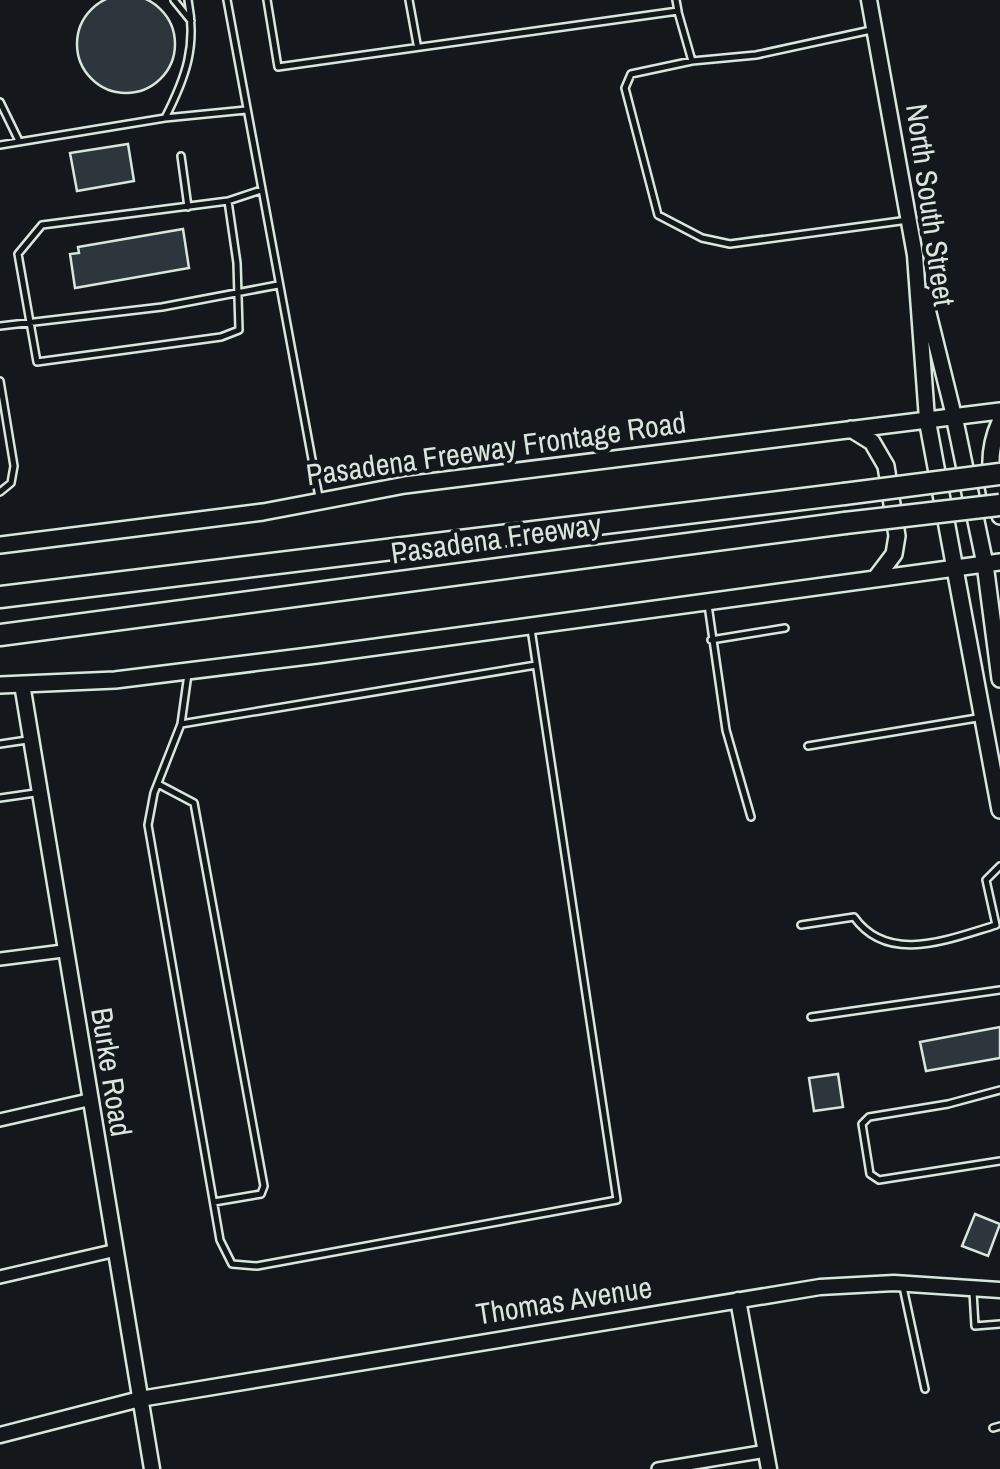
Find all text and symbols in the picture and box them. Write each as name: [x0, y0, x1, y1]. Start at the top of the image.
street label: North South Street: [897, 101, 965, 309]
street label: Pasadena Freeway Frontage Road: [303, 402, 688, 494]
street label: Pasadena Freeway: [388, 503, 604, 573]
street label: Burke Road: [82, 1005, 142, 1139]
street label: Thomas Avenue: [473, 1266, 655, 1334]

